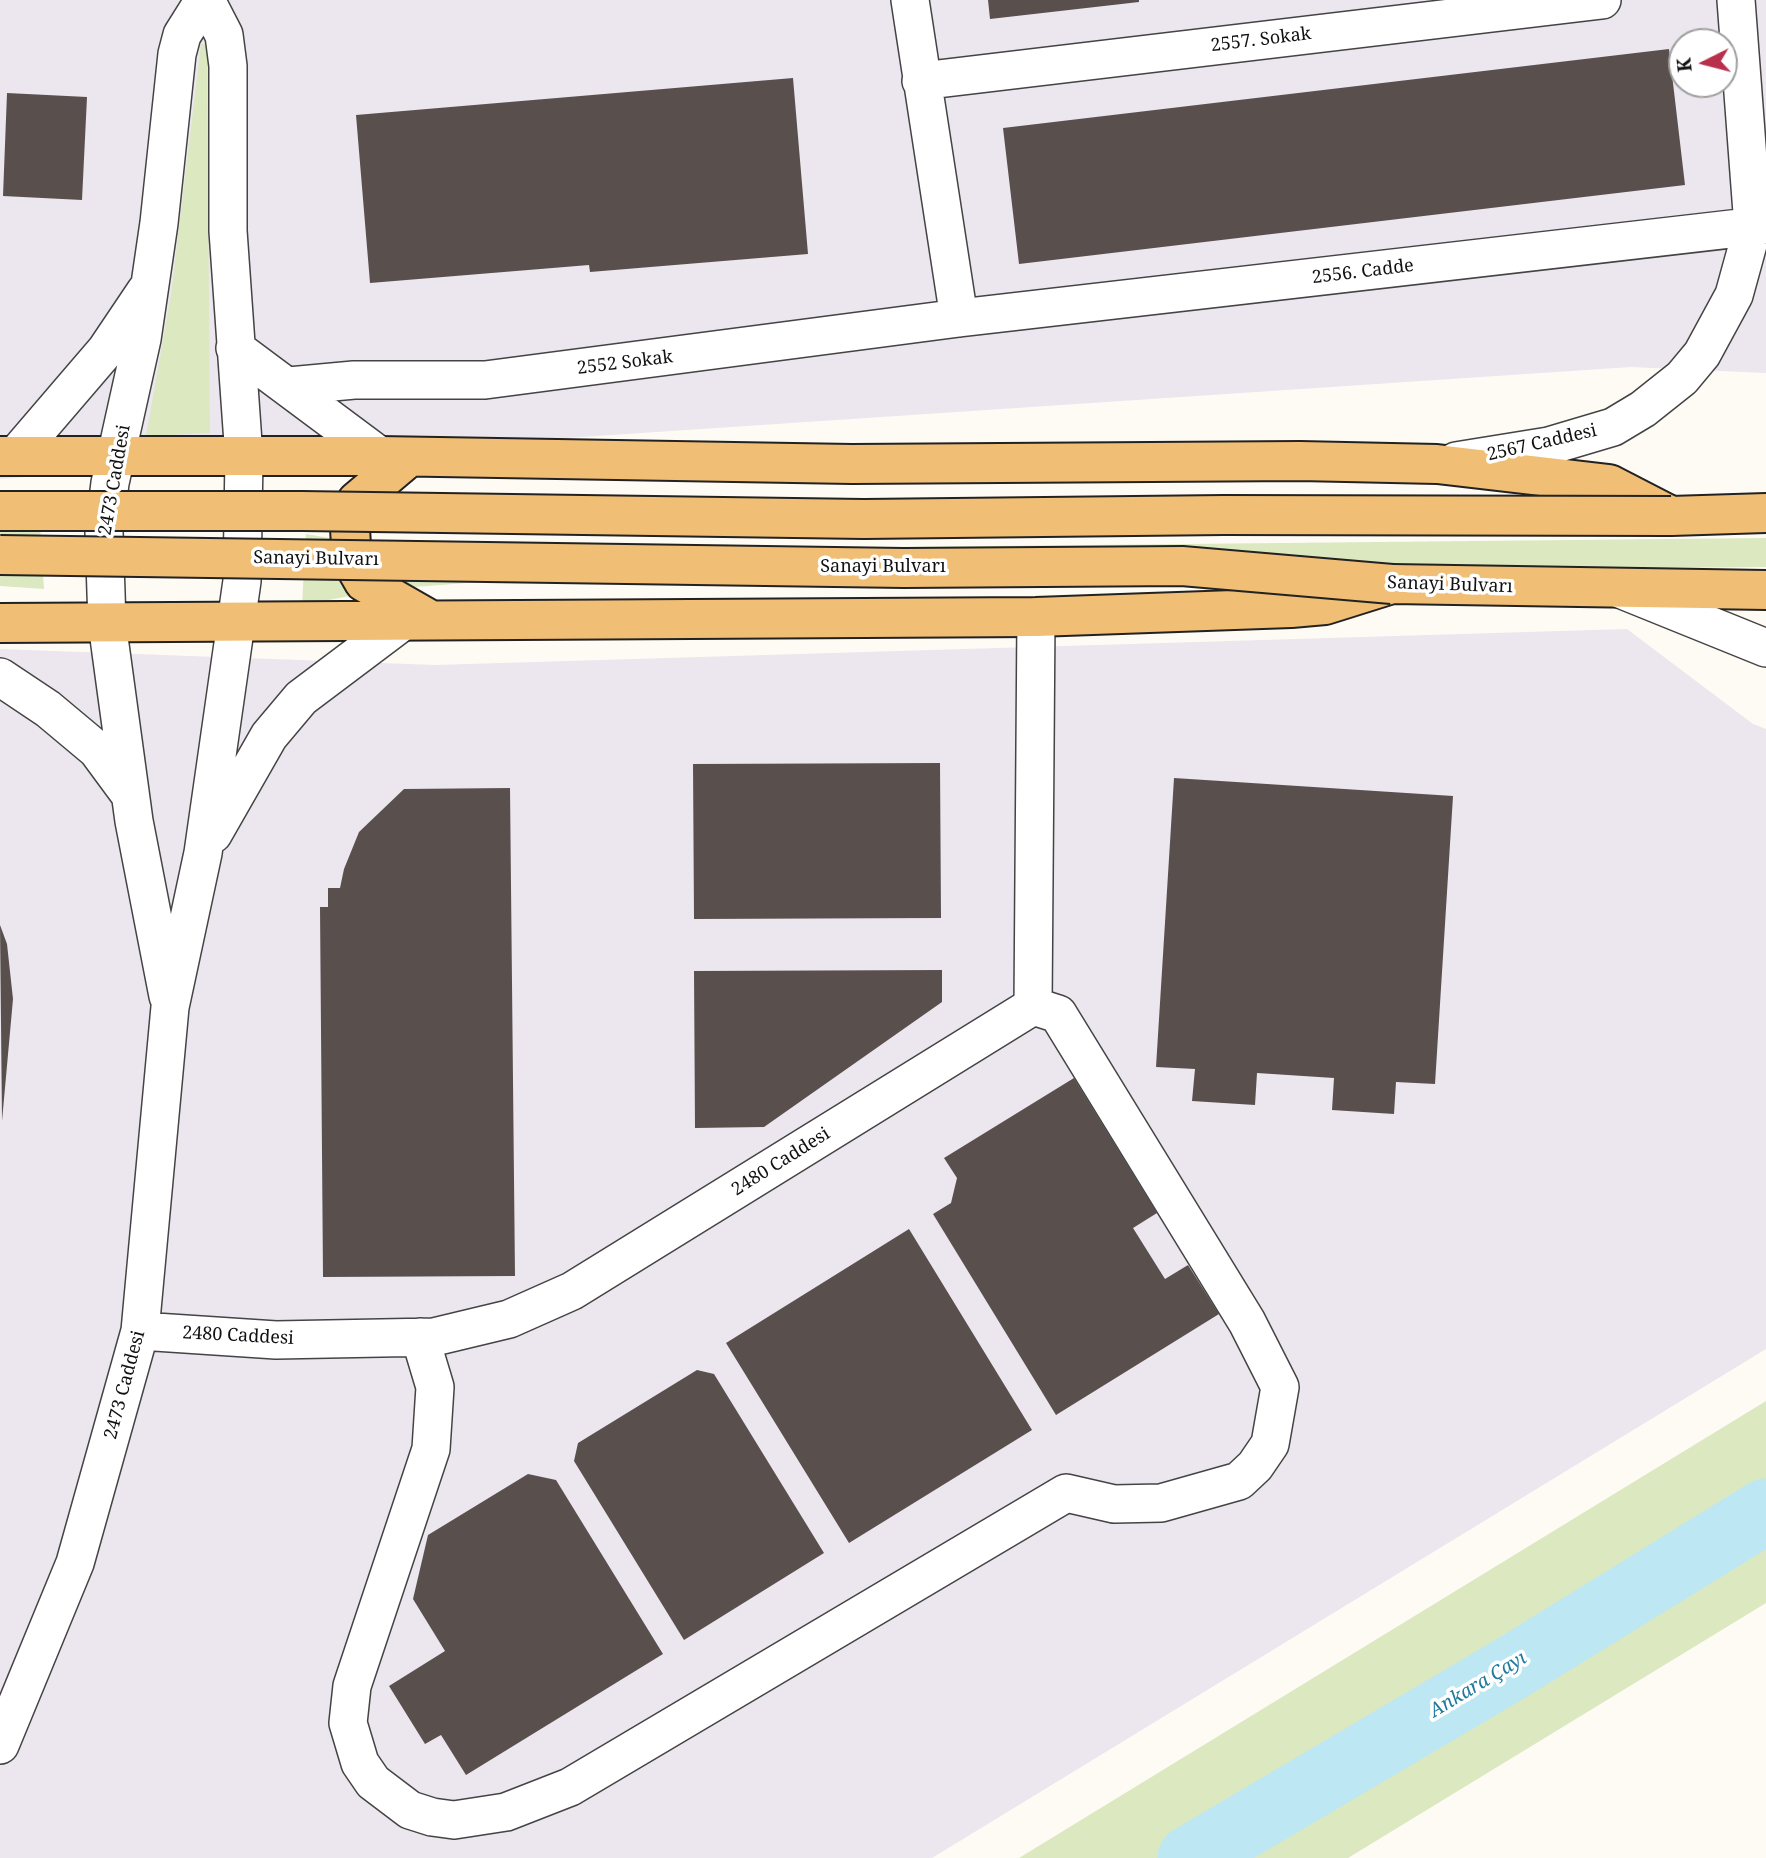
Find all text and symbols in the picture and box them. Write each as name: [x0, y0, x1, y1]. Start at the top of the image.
street label: 2557. Sokak: [1210, 23, 1312, 57]
north arrow: [1668, 28, 1738, 98]
text: K: [1670, 57, 1698, 73]
street label: 2556. Cadde: [1311, 255, 1415, 289]
street label: 2552 Sokak: [576, 346, 674, 380]
street label: 2567 Caddesi: [1485, 420, 1599, 466]
street label: 2473 Caddesi: [95, 423, 135, 537]
street label: Sanayi Bulvarı: [253, 547, 379, 571]
street label: Sanayi Bulvarı: [820, 556, 946, 578]
street label: Sanayi Bulvarı: [1387, 572, 1513, 598]
street label: 2480 Caddesi: [728, 1123, 834, 1201]
street label: 2480 Caddesi: [182, 1322, 294, 1350]
street label: 2473 Caddesi: [100, 1328, 150, 1442]
water label: Ankara Çayı: [1425, 1647, 1531, 1723]

